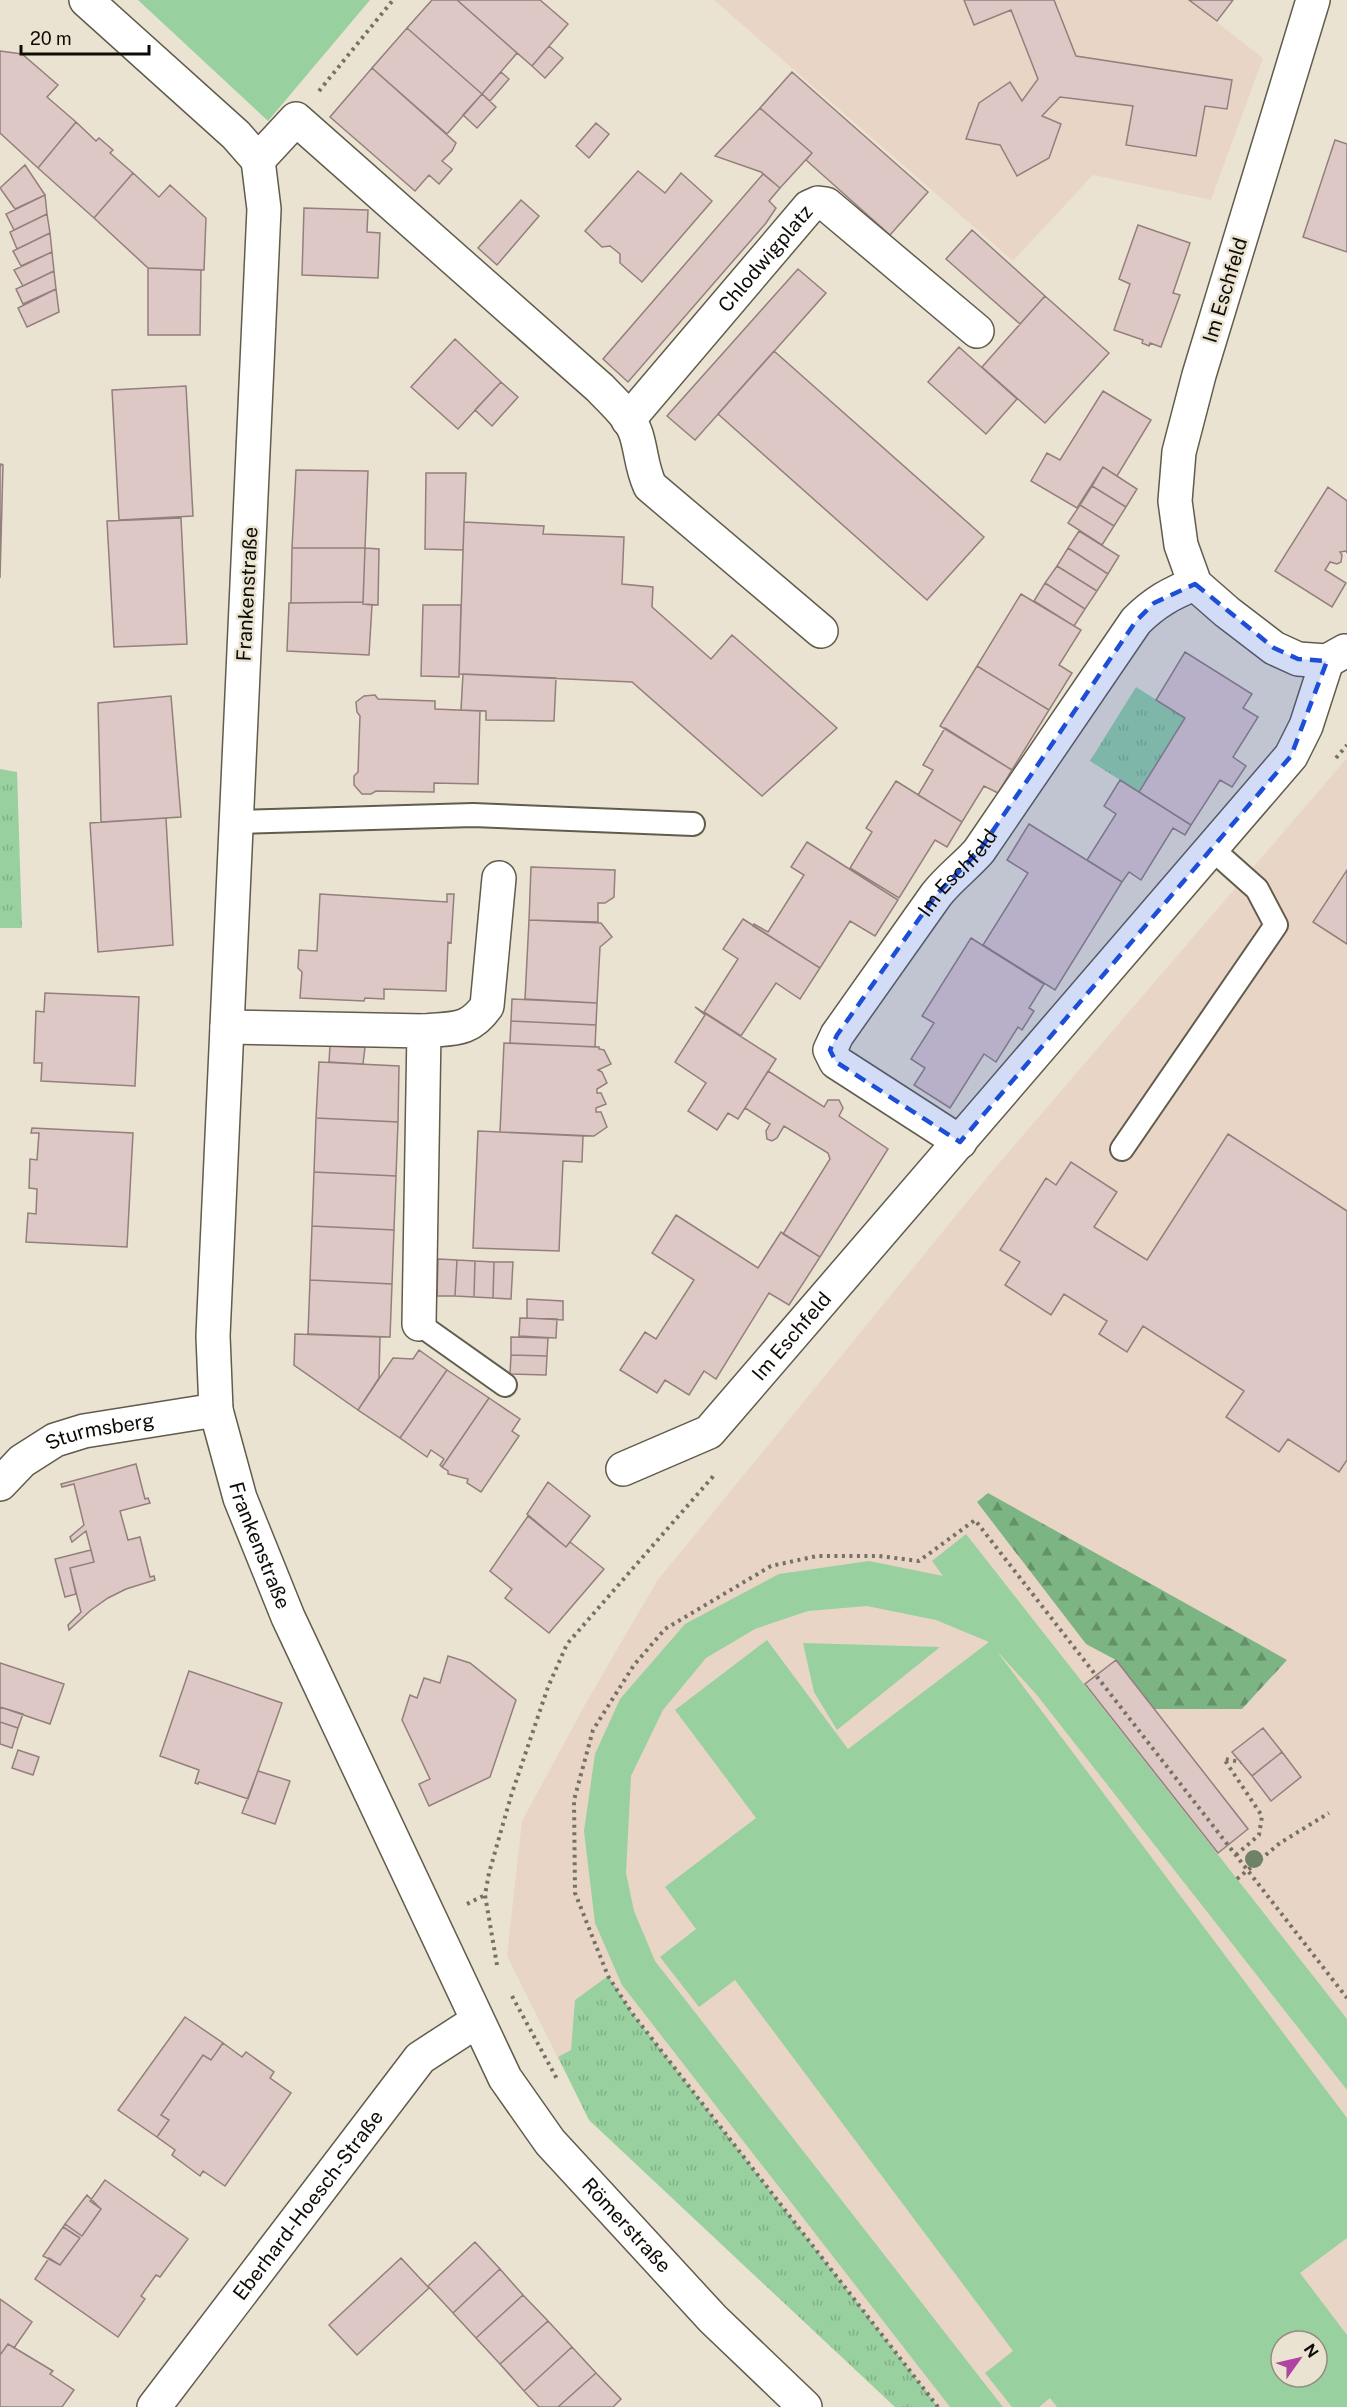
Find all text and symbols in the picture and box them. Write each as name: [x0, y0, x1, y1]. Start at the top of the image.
scale bar: [21, 18, 148, 56]
text: 20 m: [30, 28, 72, 49]
street label: Chlodwigplatz: [713, 200, 817, 317]
street label: Im Eschfeld: [1198, 235, 1252, 345]
street label: Frankenstraße: [231, 526, 263, 662]
street label: Im Eschfeld: [913, 825, 1002, 921]
street label: Im Eschfeld: [747, 1287, 836, 1385]
street label: Sturmsberg: [41, 1408, 156, 1455]
street label: Frankenstraße: [224, 1479, 296, 1613]
street label: Eberhard-Hoesch-Straße: [228, 2105, 388, 2305]
street label: Römerstraße: [577, 2173, 676, 2278]
north arrow: [1269, 2329, 1329, 2389]
text: N: [1300, 2340, 1322, 2361]

